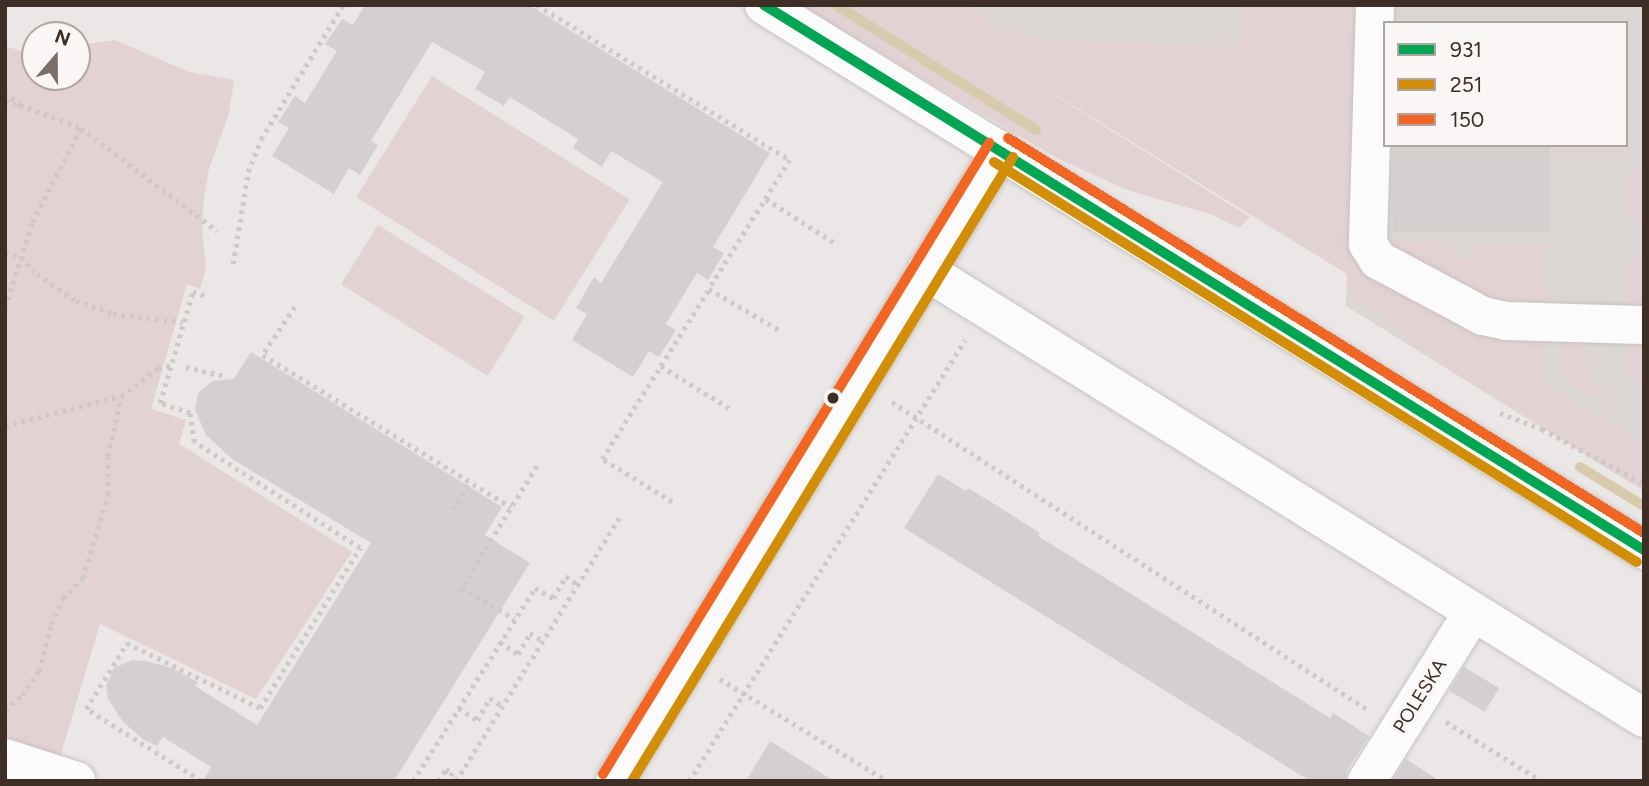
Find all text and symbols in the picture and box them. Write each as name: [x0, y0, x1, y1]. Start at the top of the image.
north arrow: [21, 21, 91, 91]
legend: [1383, 21, 1628, 147]
text: N: [52, 24, 74, 51]
text: 931: [1450, 37, 1482, 62]
text: 251: [1450, 72, 1483, 97]
text: 150: [1450, 107, 1484, 132]
unlabelled marker: [826, 391, 840, 405]
street label: POLESKA: [1388, 655, 1452, 737]

